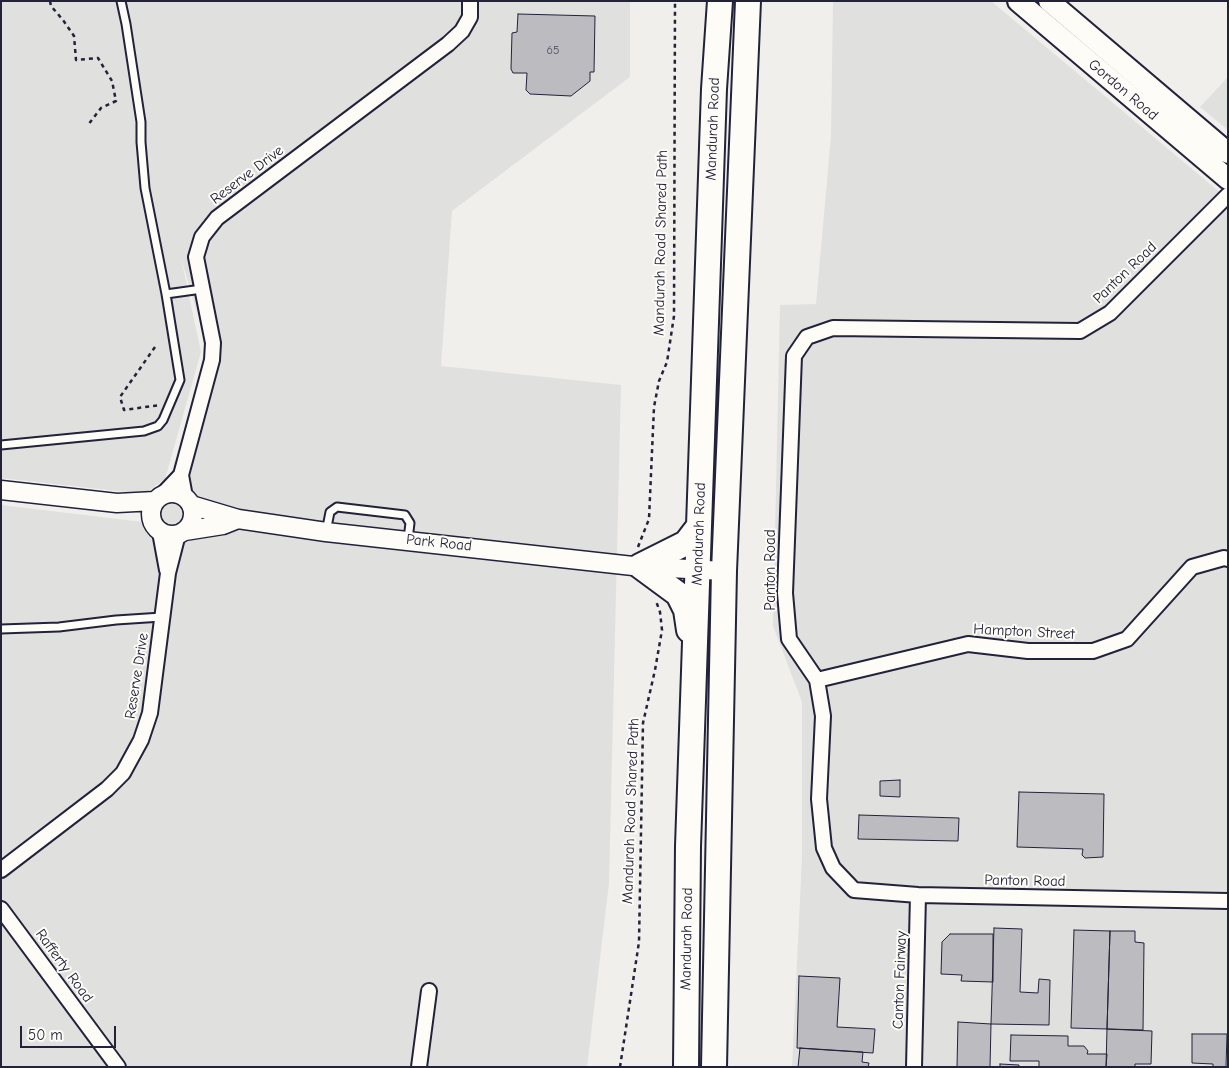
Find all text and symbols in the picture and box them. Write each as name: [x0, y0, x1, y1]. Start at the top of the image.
house number: 65: [546, 44, 560, 58]
street label: Gordon Road: [1084, 56, 1162, 124]
street label: Mandurah Road: [702, 77, 724, 181]
street label: Reserve Drive: [207, 142, 287, 208]
street label: Mandurah Road Shared Path: [650, 150, 672, 336]
street label: Panton Road: [1090, 238, 1160, 308]
street label: Mandurah Road: [688, 482, 710, 586]
street label: Panton Road: [762, 529, 780, 611]
street label: Park Road: [405, 531, 473, 555]
street label: Hampton Street: [973, 620, 1075, 644]
street label: Reserve Drive: [121, 632, 153, 720]
street label: Mandurah Road Shared Path: [619, 718, 643, 904]
street label: Panton Road: [984, 871, 1066, 891]
street label: Mandurah Road: [677, 887, 697, 991]
street label: Rafferty Road: [31, 926, 97, 1006]
street label: Canton Fairway: [889, 931, 911, 1029]
scale bar: [22, 1016, 119, 1048]
text: 50 m: [28, 1026, 63, 1044]

